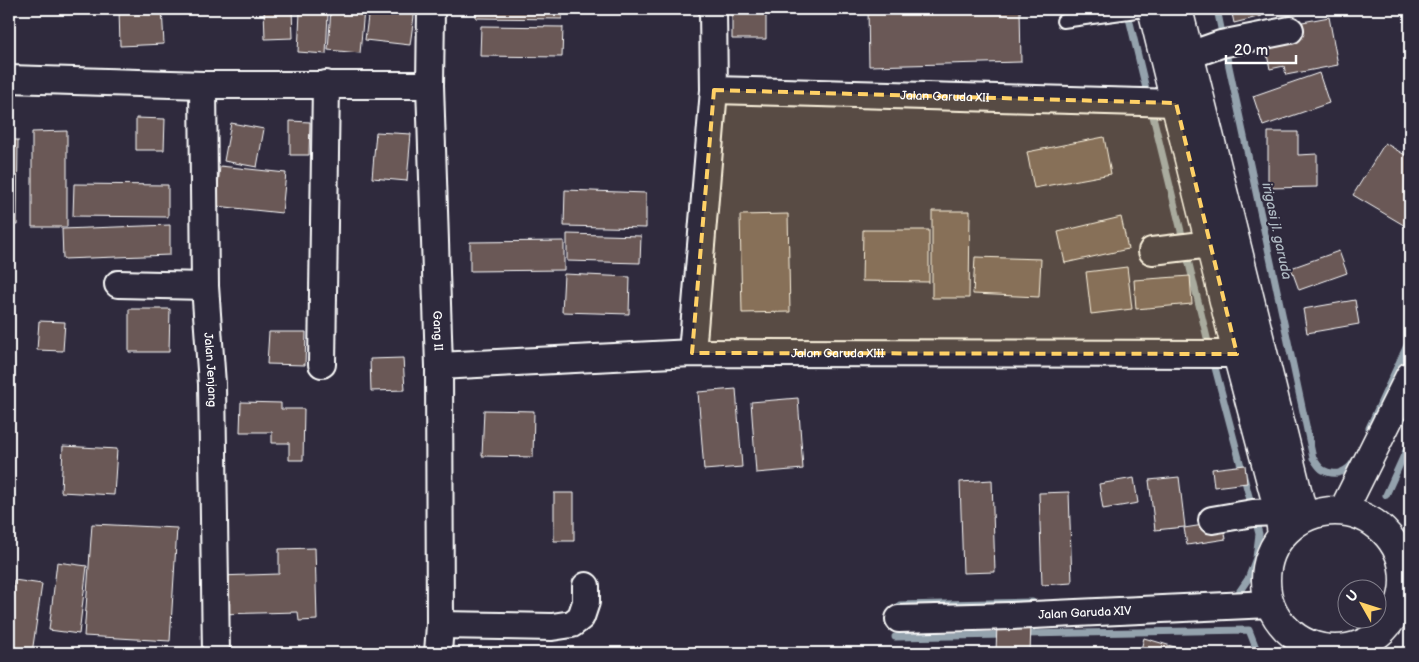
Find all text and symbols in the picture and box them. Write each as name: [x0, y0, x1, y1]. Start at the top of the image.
scale bar: [1226, 32, 1296, 64]
text: 20 m: [1234, 41, 1268, 60]
street label: Jalan Garuda XII: [900, 88, 990, 105]
water label: irigasi jl. garuda: [1258, 181, 1296, 281]
street label: Gang II: [430, 311, 446, 351]
street label: Jalan Jenjang: [201, 332, 220, 407]
street label: Jalan Garuda XIII: [791, 346, 885, 361]
north arrow: [1336, 580, 1386, 630]
text: U: [1343, 587, 1362, 605]
street label: Jalan Garuda XIV: [1038, 603, 1132, 622]

